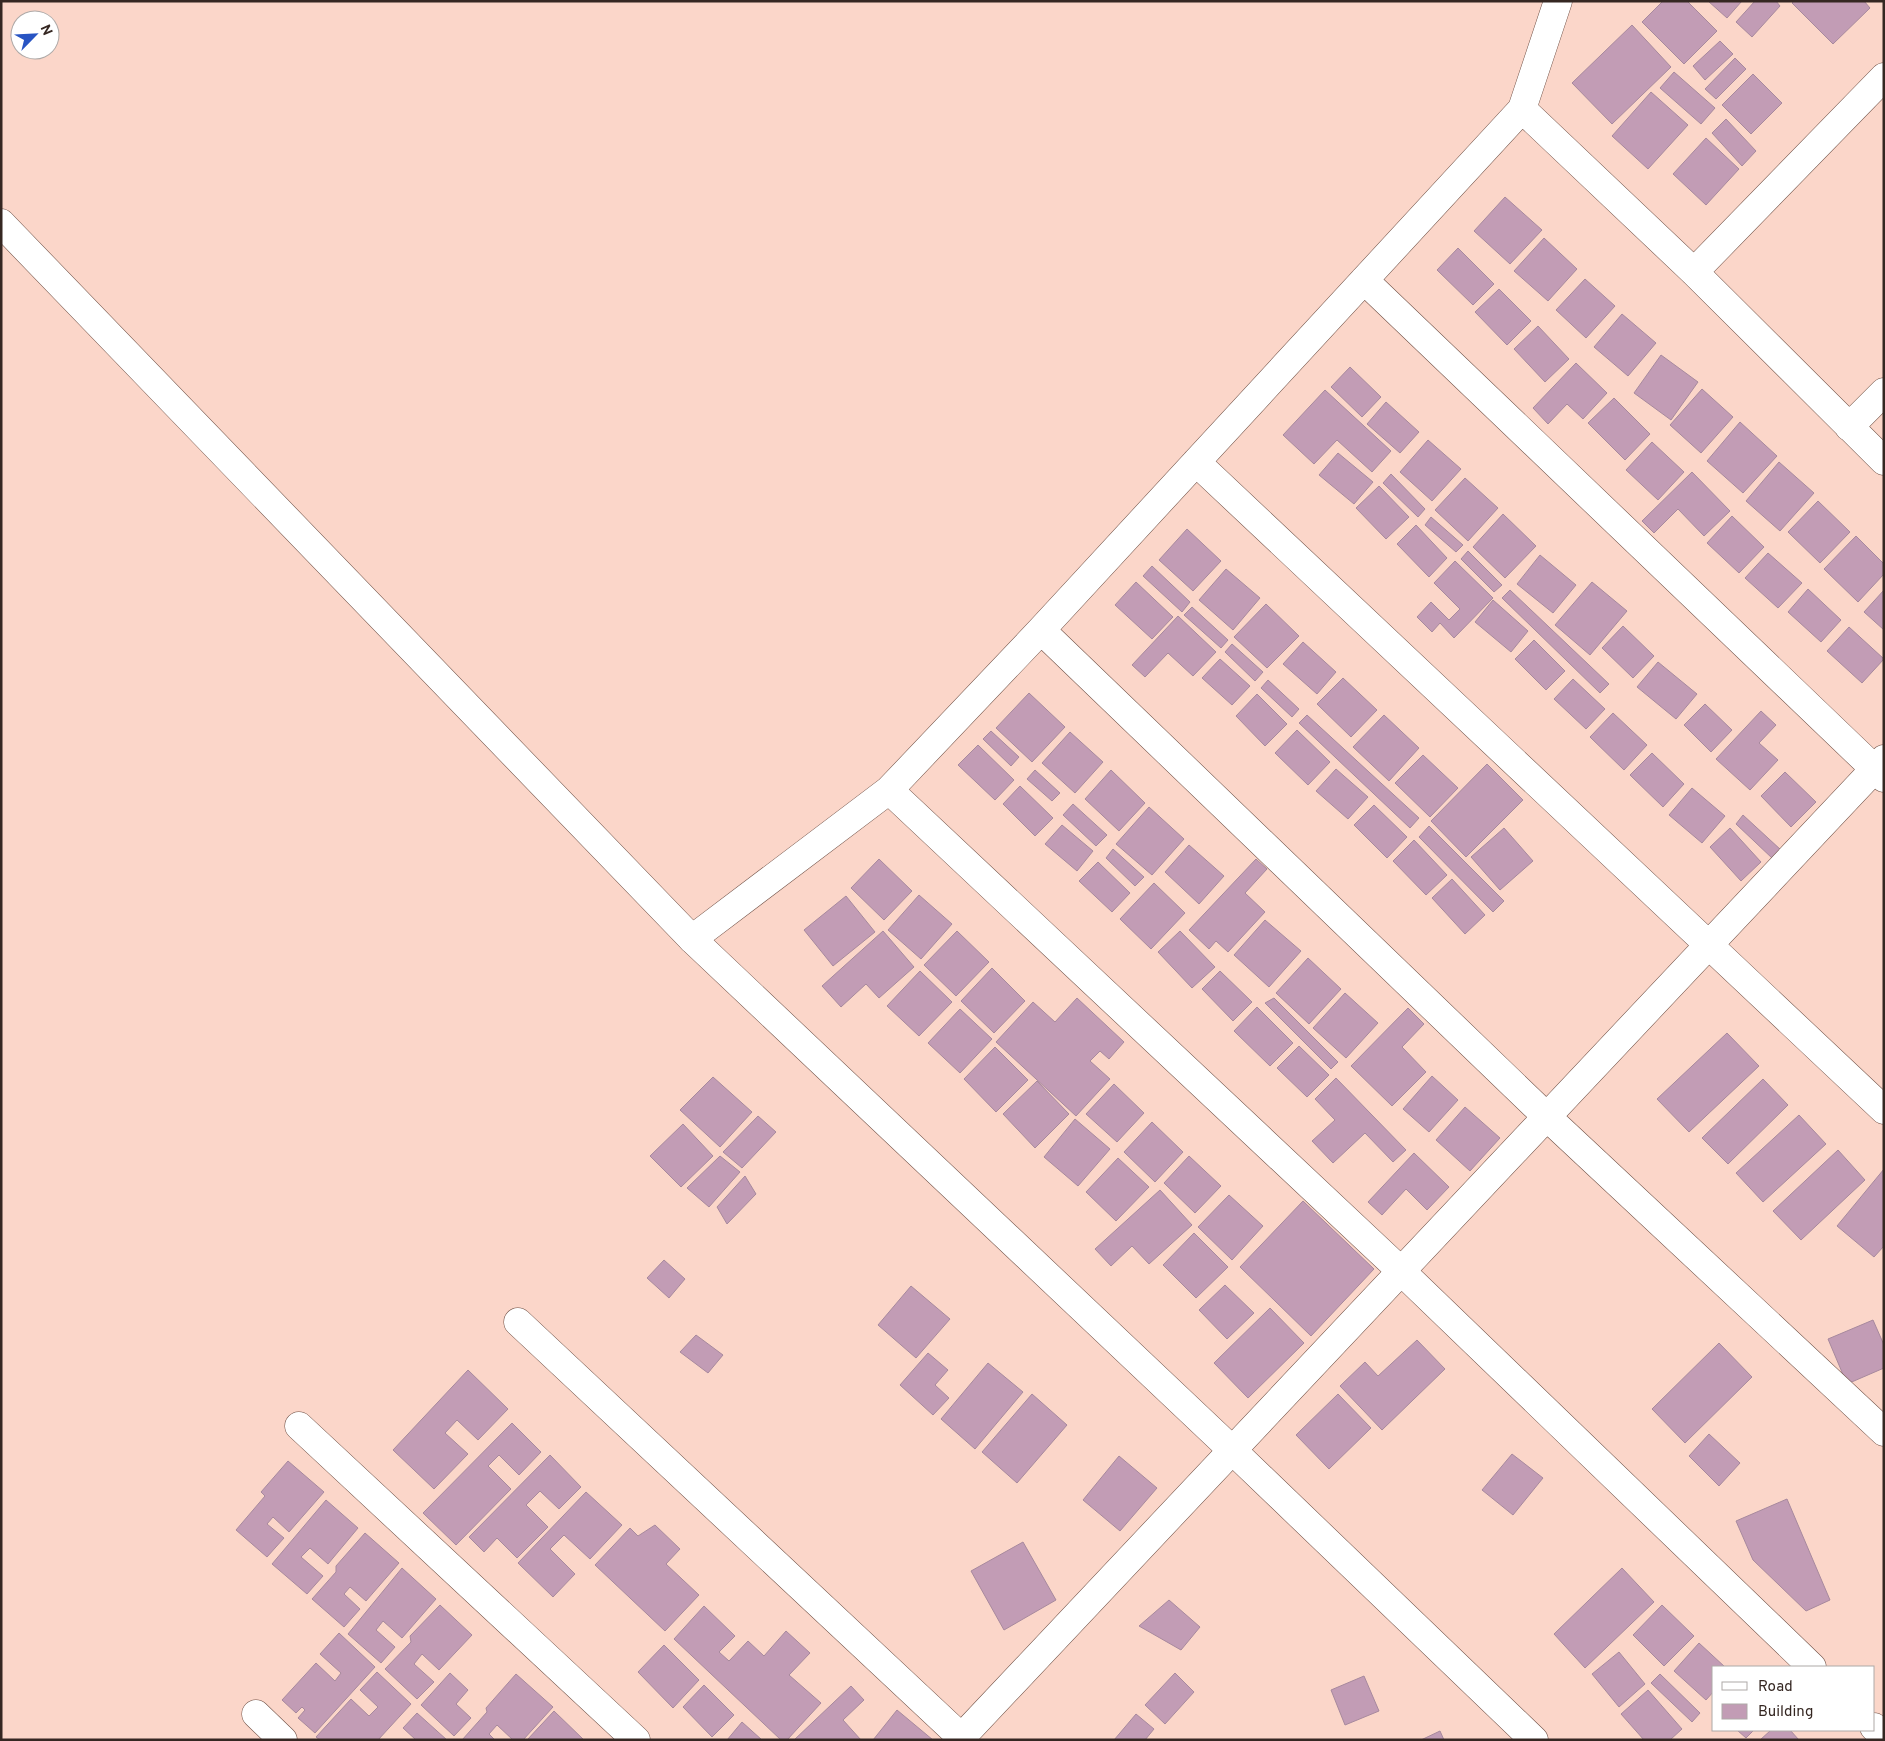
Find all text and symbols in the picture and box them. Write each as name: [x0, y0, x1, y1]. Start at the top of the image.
north arrow: [10, 10, 60, 60]
text: N: [36, 22, 55, 38]
legend: [1712, 1666, 1875, 1731]
text: Road: [1758, 1678, 1793, 1697]
text: Building: [1758, 1703, 1813, 1722]

